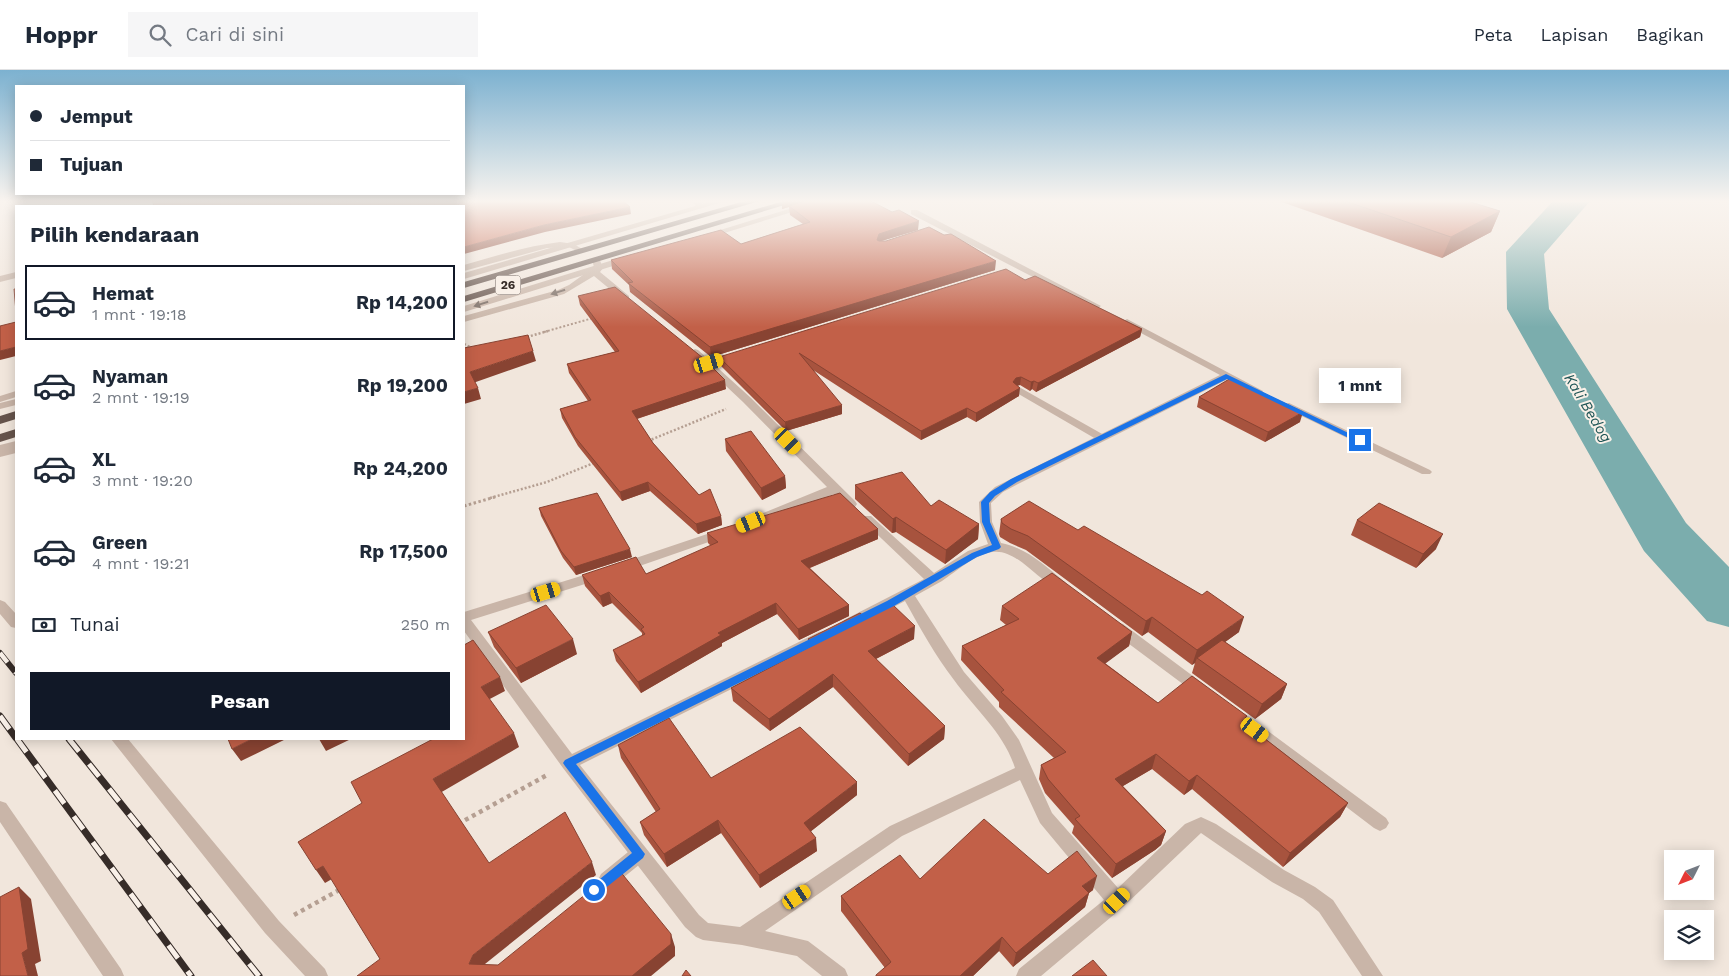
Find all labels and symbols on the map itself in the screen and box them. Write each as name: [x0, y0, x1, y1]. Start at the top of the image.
road number: 26: [496, 276, 520, 294]
one-way arrow: [550, 289, 565, 297]
one-way arrow: [474, 301, 489, 309]
car: [692, 351, 725, 375]
callout: 1 mnt: [1319, 368, 1401, 402]
water label: Kali Bedog: [1560, 370, 1616, 446]
car: [772, 425, 803, 457]
route end: [1349, 429, 1371, 451]
car: [734, 509, 767, 535]
car: [529, 580, 562, 604]
car: [1238, 715, 1271, 745]
north arrow: [1664, 850, 1714, 900]
route start: [583, 879, 605, 901]
car: [780, 882, 813, 912]
car: [1101, 885, 1133, 917]

